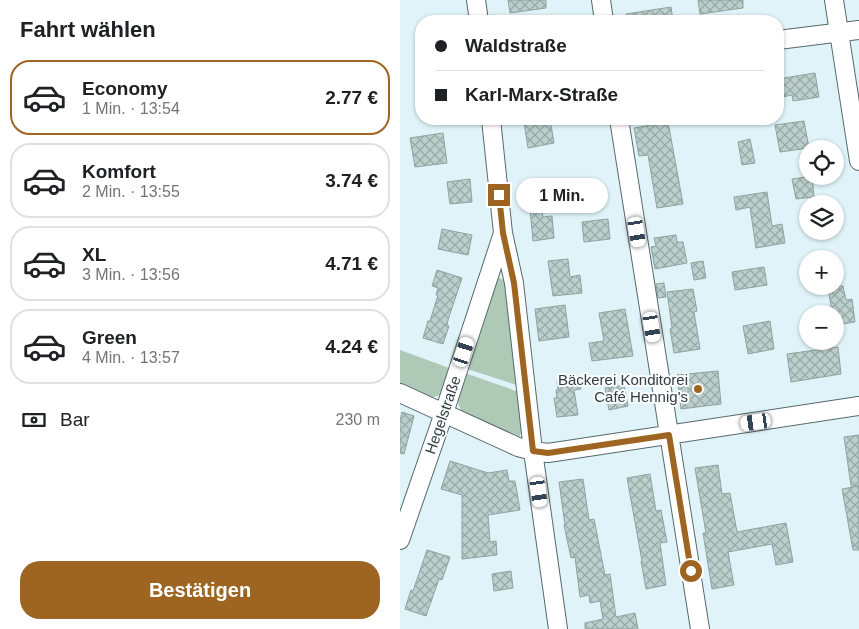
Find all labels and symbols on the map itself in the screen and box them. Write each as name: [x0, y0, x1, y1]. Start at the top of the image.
callout: 1 Min.: [516, 178, 609, 212]
route end: [488, 184, 510, 206]
car: [627, 216, 646, 248]
car: [642, 311, 661, 343]
car: [452, 335, 475, 369]
place label: Bäckerei Konditorei Café Hennig's: [558, 371, 688, 405]
street label: Hegelstraße: [421, 373, 464, 456]
marker: Bäckerei Konditorei Café Hennig's: [692, 383, 704, 395]
car: [740, 412, 771, 432]
car: [529, 476, 548, 508]
route start: [680, 560, 702, 582]

